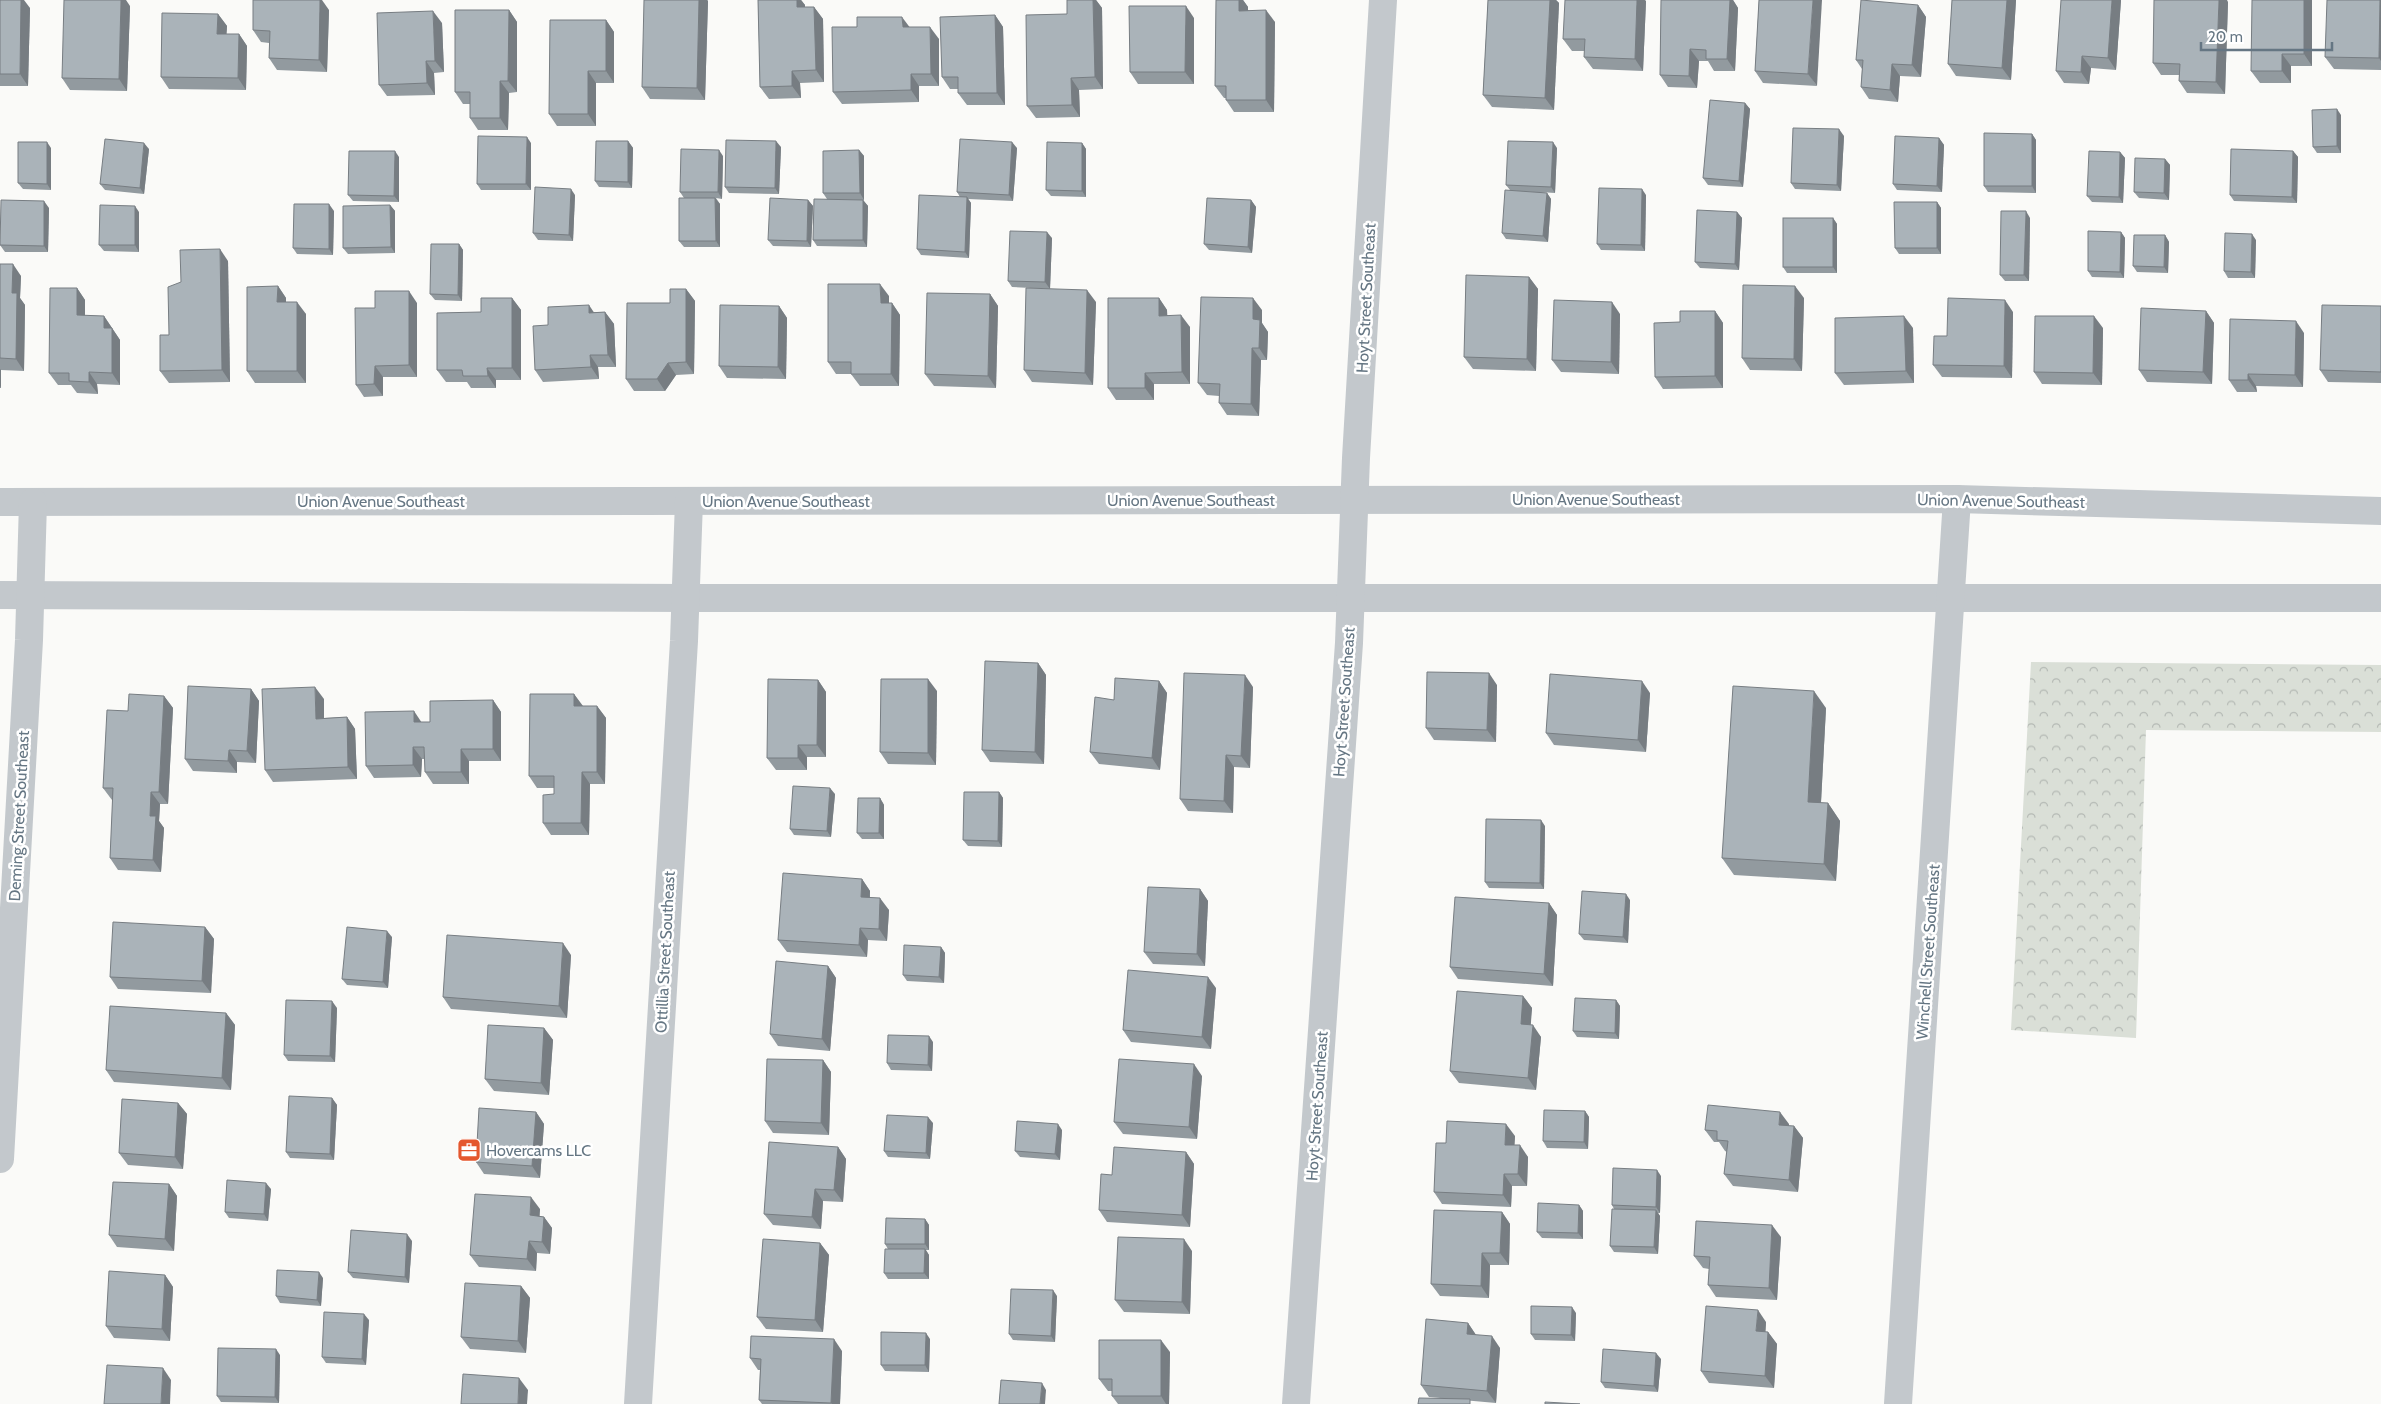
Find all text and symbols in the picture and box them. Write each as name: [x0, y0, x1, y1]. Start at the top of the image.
scale bar: [2201, 20, 2332, 52]
text: 20 m: [2208, 28, 2243, 46]
street label: Hoyt Street Southeast: [1353, 222, 1379, 373]
street label: Union Avenue Southeast: [1512, 490, 1681, 509]
street label: Union Avenue Southeast: [1917, 490, 2086, 512]
street label: Union Avenue Southeast: [1107, 491, 1276, 510]
street label: Union Avenue Southeast: [297, 492, 466, 511]
street label: Union Avenue Southeast: [702, 492, 871, 511]
street label: Hoyt Street Southeast: [1329, 626, 1359, 777]
street label: Deming Street Southeast: [5, 730, 33, 902]
street label: Winchell Street Southeast: [1912, 863, 1944, 1040]
street label: Ottillia Street Southeast: [651, 870, 679, 1033]
street label: Hoyt Street Southeast: [1302, 1030, 1332, 1181]
office icon: Hovercams LLC: [456, 1137, 482, 1163]
place label: Hovercams LLC: [486, 1141, 591, 1160]

